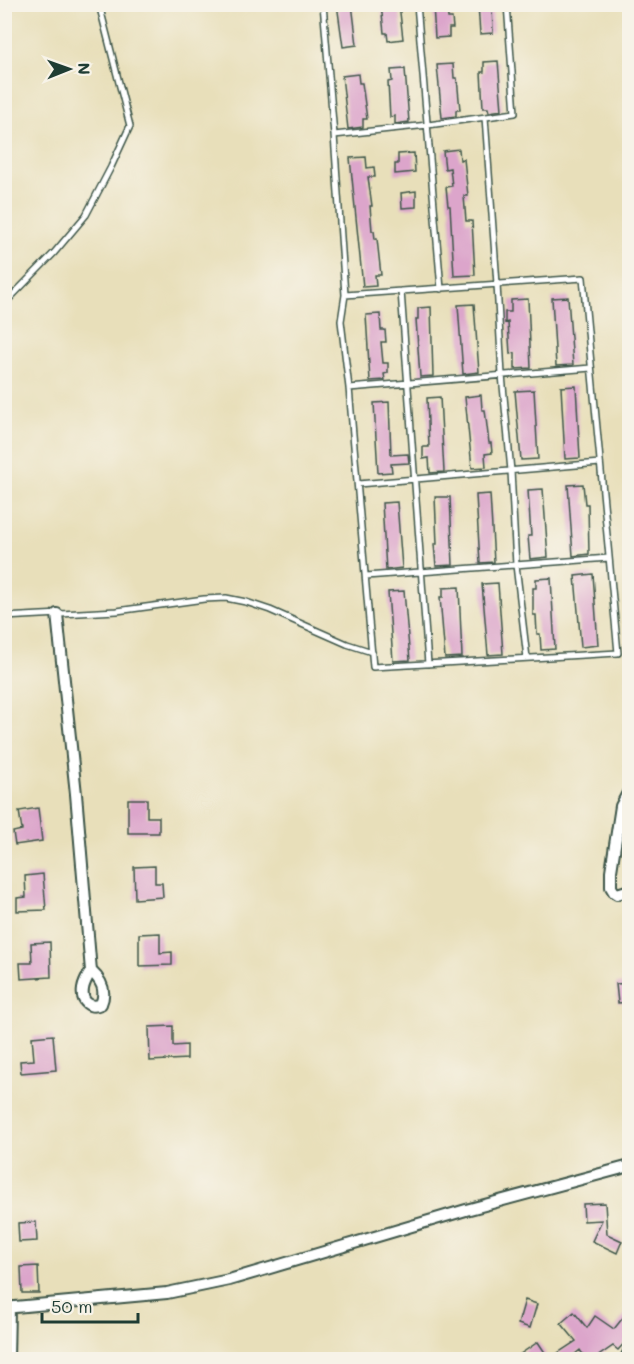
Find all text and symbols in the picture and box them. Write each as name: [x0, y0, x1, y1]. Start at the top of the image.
north arrow: [39, 39, 99, 99]
text: N: [74, 62, 95, 75]
scale bar: [42, 1286, 138, 1324]
text: 50 m: [51, 1294, 93, 1318]

